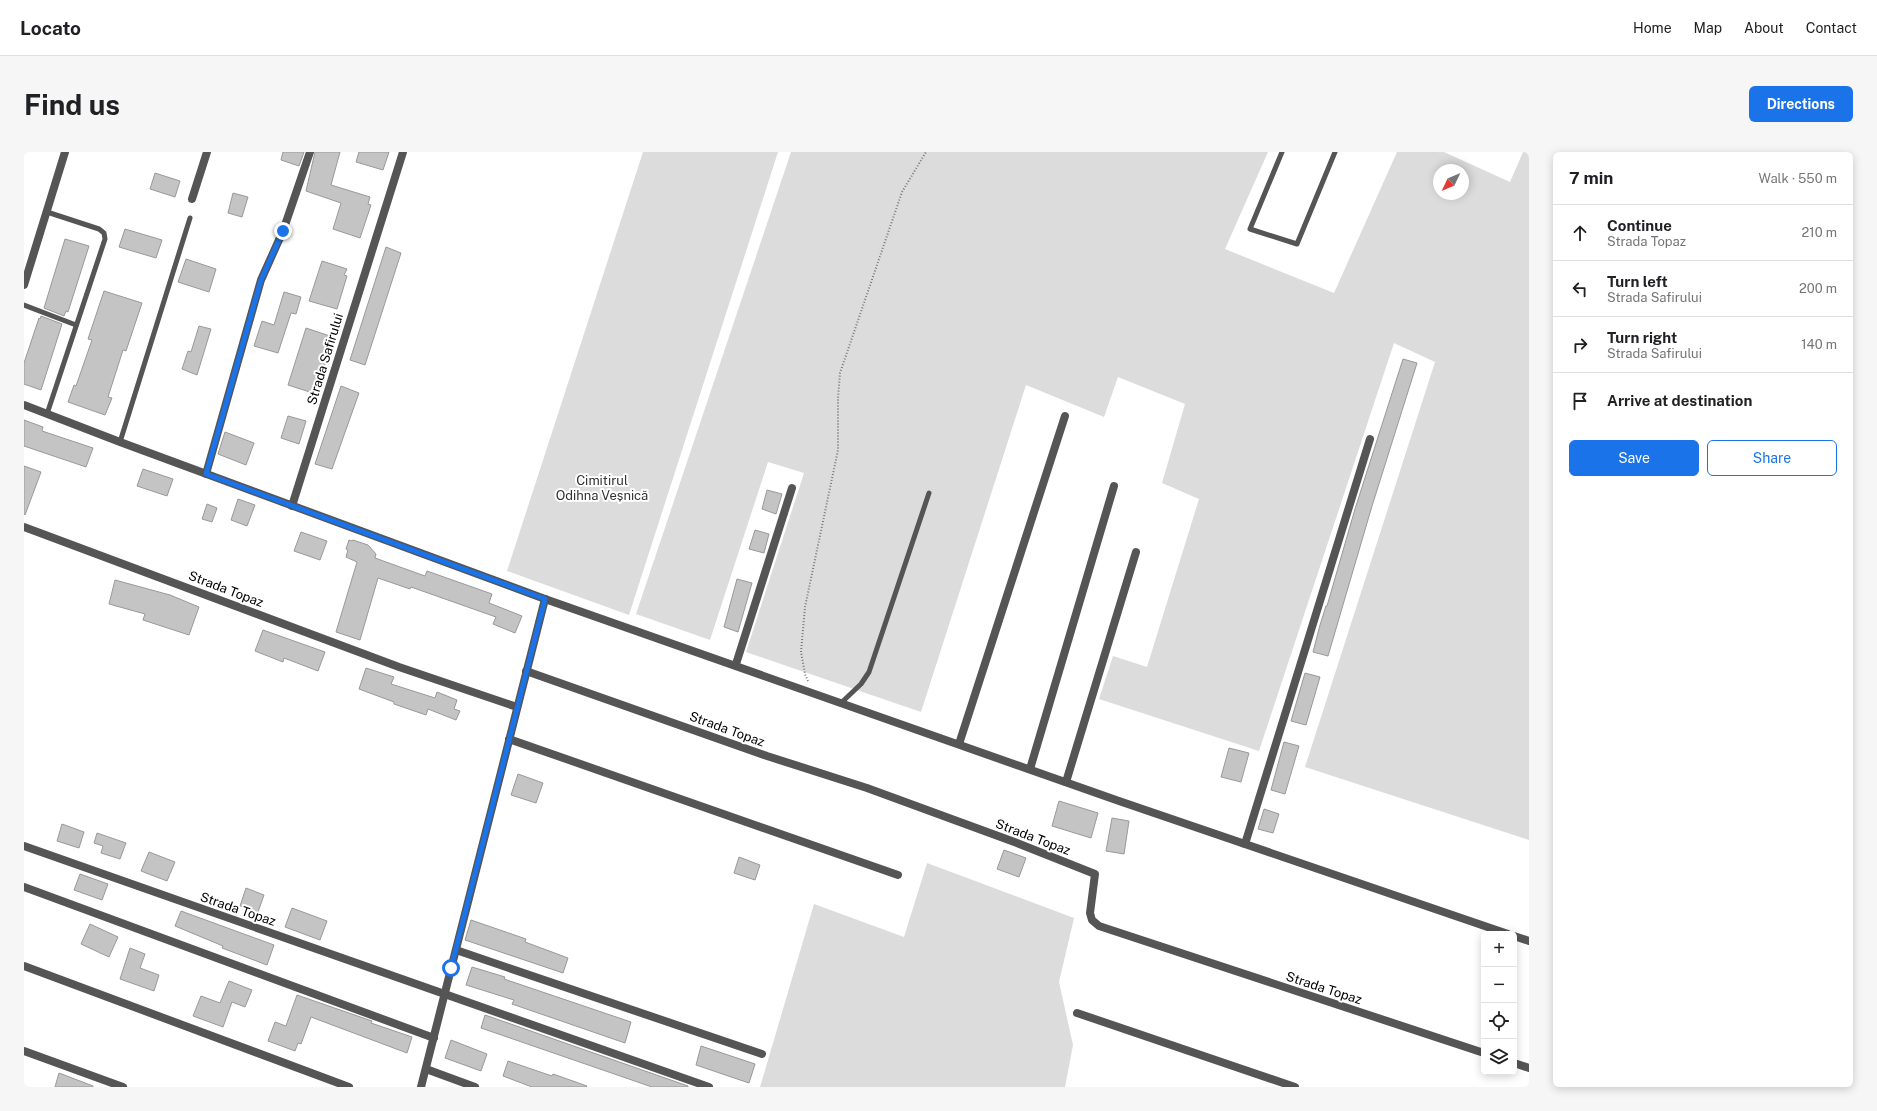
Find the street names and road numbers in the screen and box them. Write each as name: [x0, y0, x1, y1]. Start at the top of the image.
street label: Strada Safirului: [304, 311, 346, 407]
street label: Strada Topaz: [186, 568, 266, 610]
street label: Strada Topaz: [687, 708, 767, 750]
street label: Strada Topaz: [993, 816, 1073, 858]
street label: Strada Topaz: [198, 889, 278, 929]
street label: Strada Topaz: [1284, 969, 1364, 1007]

